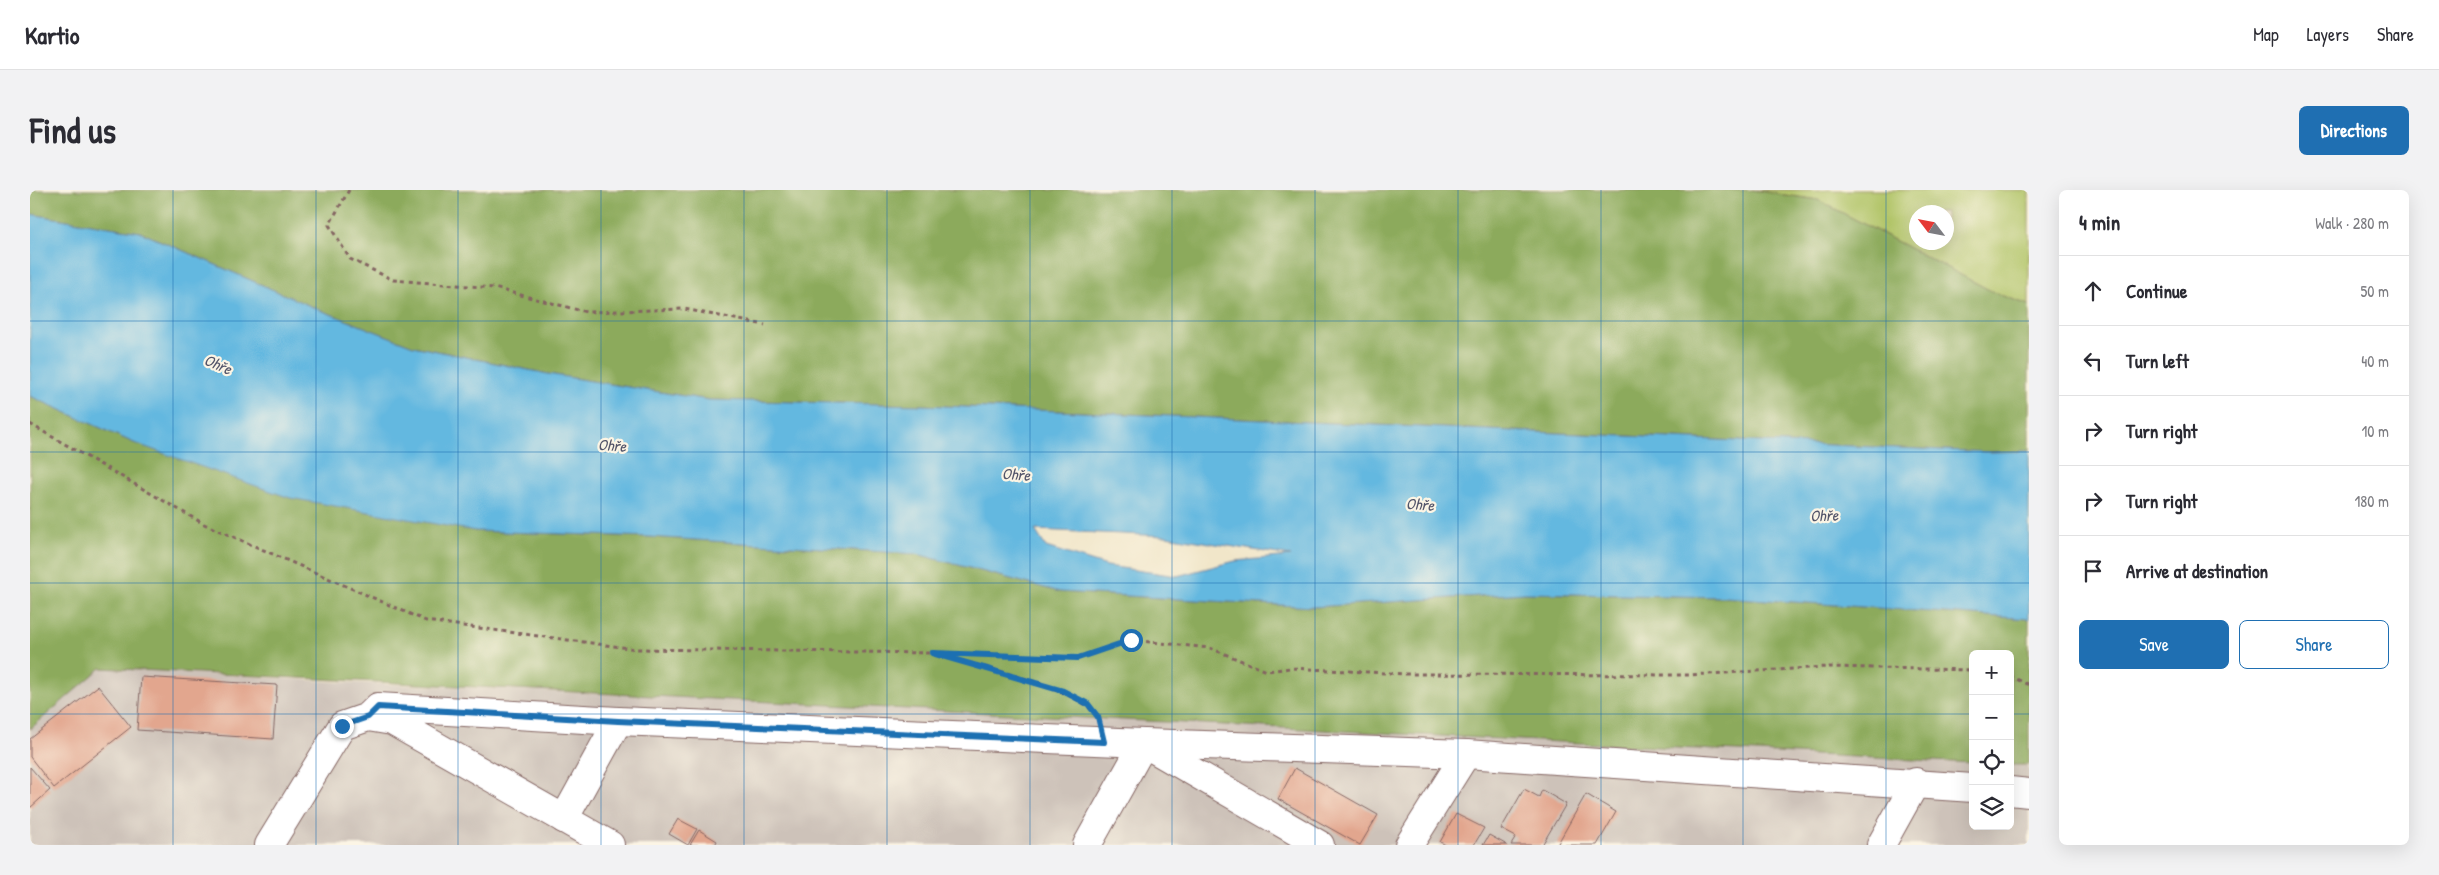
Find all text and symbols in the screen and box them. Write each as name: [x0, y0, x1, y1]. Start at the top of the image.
text: Kartio: [25, 19, 80, 51]
text: Map: [2253, 22, 2279, 47]
text: Layers: [2307, 22, 2349, 47]
text: Share: [2377, 22, 2414, 47]
button: Directions: [2299, 106, 2409, 155]
text: Find us: [30, 107, 116, 154]
north arrow: [1909, 205, 1954, 250]
text: 4 min: [2079, 208, 2120, 237]
text: Walk · 280 m: [2315, 212, 2389, 234]
icon: ahead: [2079, 277, 2107, 305]
text: Continue: [2126, 278, 2187, 304]
text: 50 m: [2361, 280, 2389, 302]
icon: left: [2079, 347, 2107, 375]
water label: Ohře: [201, 348, 236, 380]
text: Turn left: [2126, 348, 2189, 374]
text: 40 m: [2361, 350, 2389, 372]
icon: right: [2079, 417, 2107, 445]
text: Turn right: [2126, 418, 2197, 444]
text: 10 m: [2361, 420, 2389, 442]
water label: Ohře: [597, 433, 627, 457]
water label: Ohře: [1001, 462, 1031, 486]
icon: right: [2079, 487, 2107, 515]
text: Turn right: [2126, 488, 2197, 514]
text: 180 m: [2355, 490, 2389, 512]
water label: Ohře: [1405, 492, 1435, 516]
water label: Ohře: [1810, 503, 1839, 526]
icon: arrive: [2079, 557, 2107, 585]
text: Arrive at destination: [2126, 558, 2268, 584]
button: Save: [2079, 620, 2229, 669]
button: Share: [2239, 620, 2389, 669]
route start: [1120, 629, 1143, 652]
map controls: [1969, 650, 2014, 830]
button: +: [1969, 650, 2014, 695]
button: −: [1969, 695, 2014, 740]
route end: [331, 715, 354, 738]
button: locate: [1969, 740, 2014, 785]
button: layers: [1969, 785, 2014, 830]

